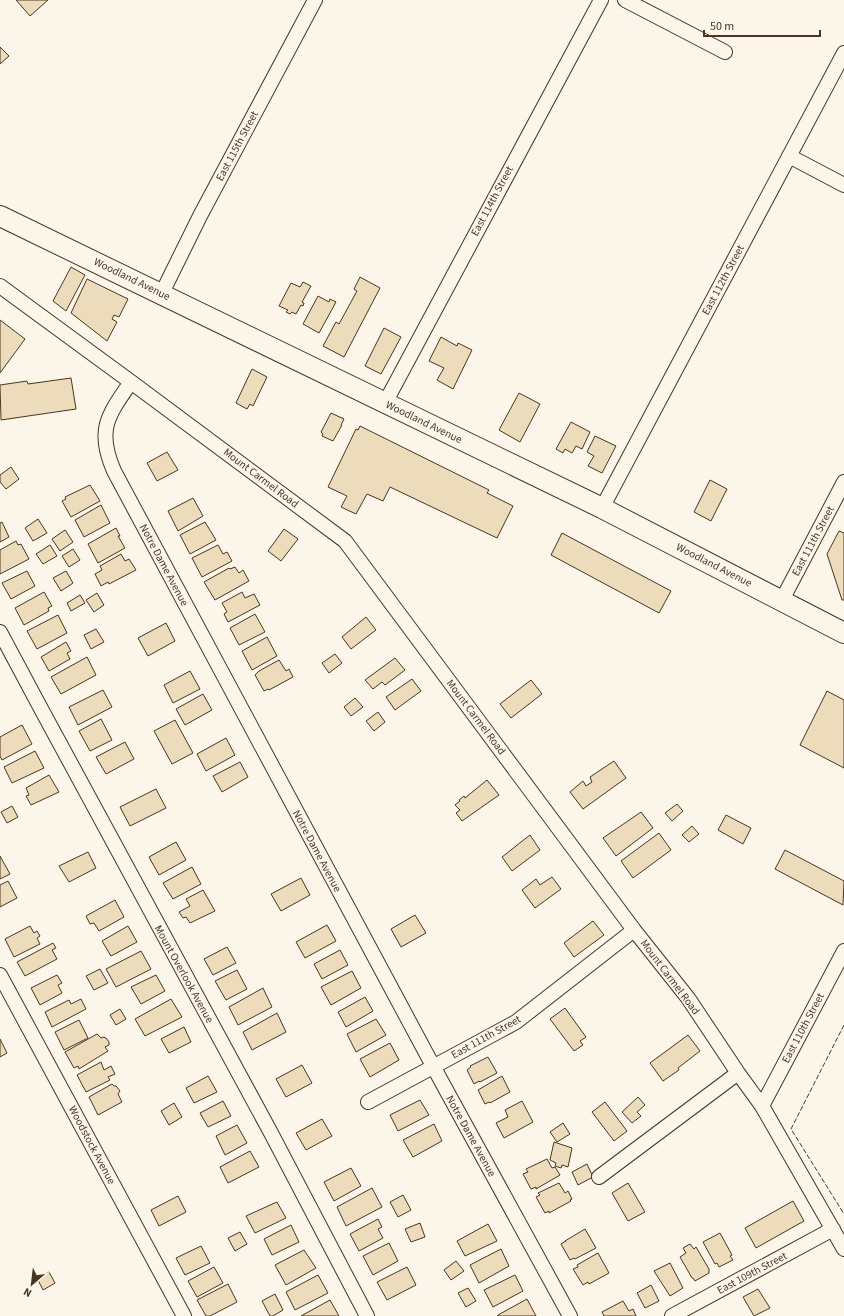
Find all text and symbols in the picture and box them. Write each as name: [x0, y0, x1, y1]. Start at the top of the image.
scale bar: [704, 12, 820, 38]
text: 50 m: [710, 18, 734, 35]
street label: East 115th Street: [212, 108, 262, 184]
street label: East 114th Street: [467, 163, 517, 239]
street label: East 112th Street: [698, 242, 748, 318]
street label: Woodland Avenue: [91, 254, 173, 304]
street label: Woodland Avenue: [383, 397, 465, 447]
street label: Mount Carmel Road: [220, 445, 302, 511]
street label: East 111th Street: [788, 503, 838, 579]
street label: Notre Dame Avenue: [136, 521, 192, 609]
street label: Woodland Avenue: [674, 539, 755, 591]
street label: Mount Carmel Road: [443, 676, 509, 758]
street label: Notre Dame Avenue: [289, 807, 345, 895]
street label: Mount Overlook Avenue: [151, 922, 217, 1026]
street label: Mount Carmel Road: [637, 936, 703, 1018]
street label: East 110th Street: [778, 990, 828, 1066]
street label: East 111th Street: [448, 1012, 524, 1062]
street label: Notre Dame Avenue: [442, 1093, 500, 1180]
street label: Woodstock Avenue: [65, 1103, 119, 1187]
street label: East 109th Street: [714, 1248, 790, 1298]
north arrow: [12, 1264, 52, 1304]
text: N: [21, 1284, 34, 1301]

